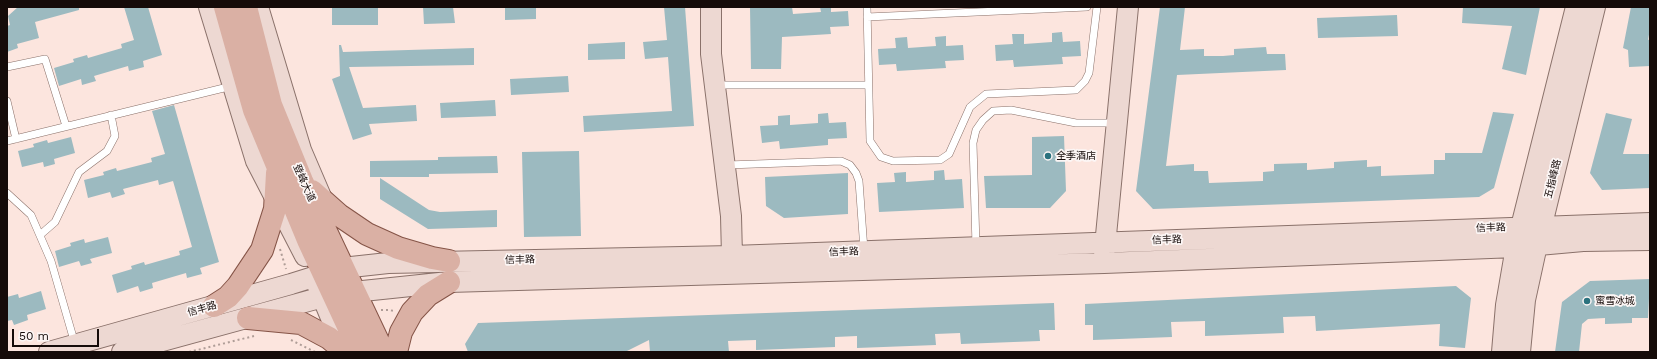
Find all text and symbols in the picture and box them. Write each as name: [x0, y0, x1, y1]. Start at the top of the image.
place label: 全季酒店: [1056, 150, 1096, 162]
marker: 全季酒店: [1043, 151, 1053, 161]
street label: 五指峰路: [1542, 158, 1564, 200]
street label: 登峰大道: [290, 162, 318, 204]
street label: 信丰路: [1476, 221, 1506, 235]
street label: 信丰路: [1152, 233, 1182, 247]
street label: 信丰路: [829, 245, 859, 259]
street label: 信丰路: [505, 254, 535, 266]
place label: 蜜雪冰城: [1595, 295, 1635, 307]
marker: 蜜雪冰城: [1582, 296, 1592, 306]
street label: 信丰路: [186, 299, 218, 319]
scale bar: [14, 321, 101, 347]
text: 50 m: [19, 329, 49, 343]

